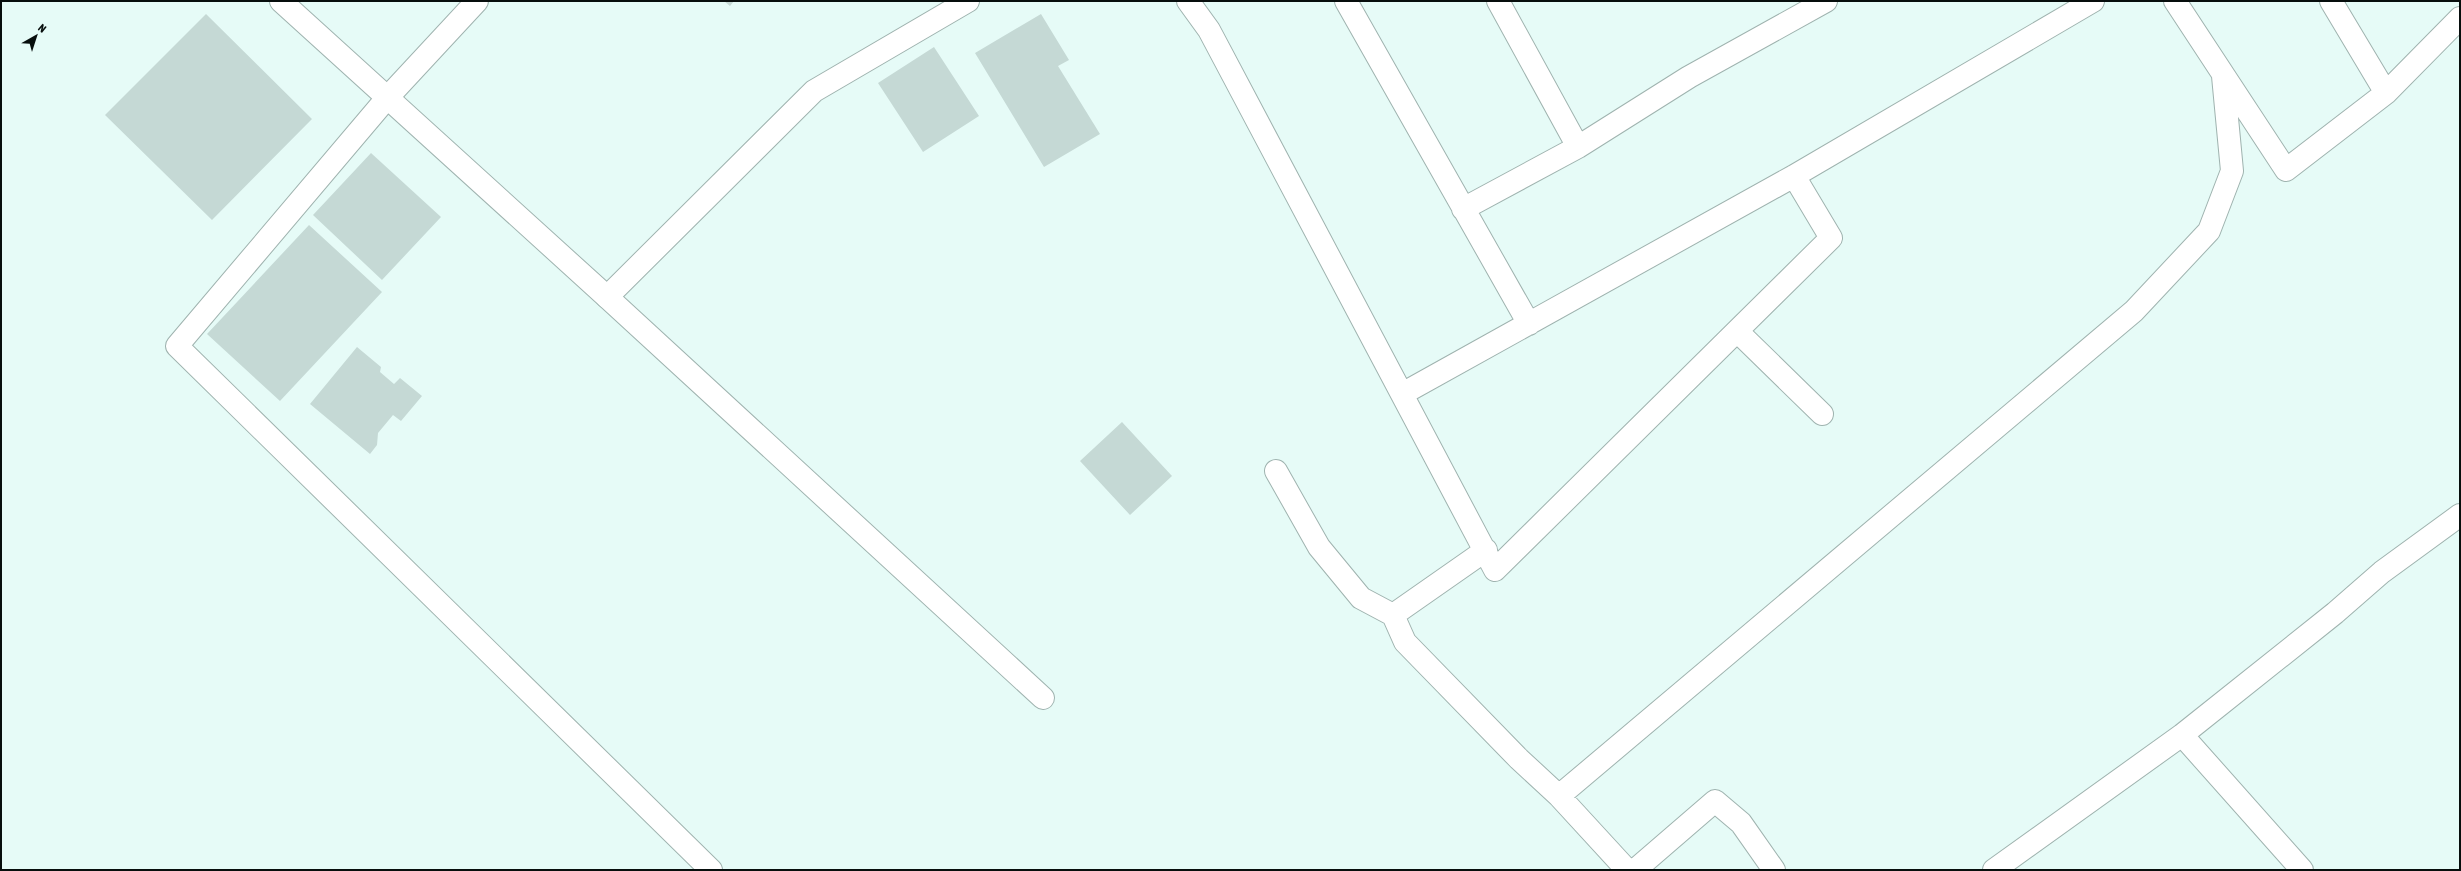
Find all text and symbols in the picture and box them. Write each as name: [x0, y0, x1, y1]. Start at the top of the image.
north arrow: [16, 16, 56, 56]
text: N: [36, 22, 49, 35]

